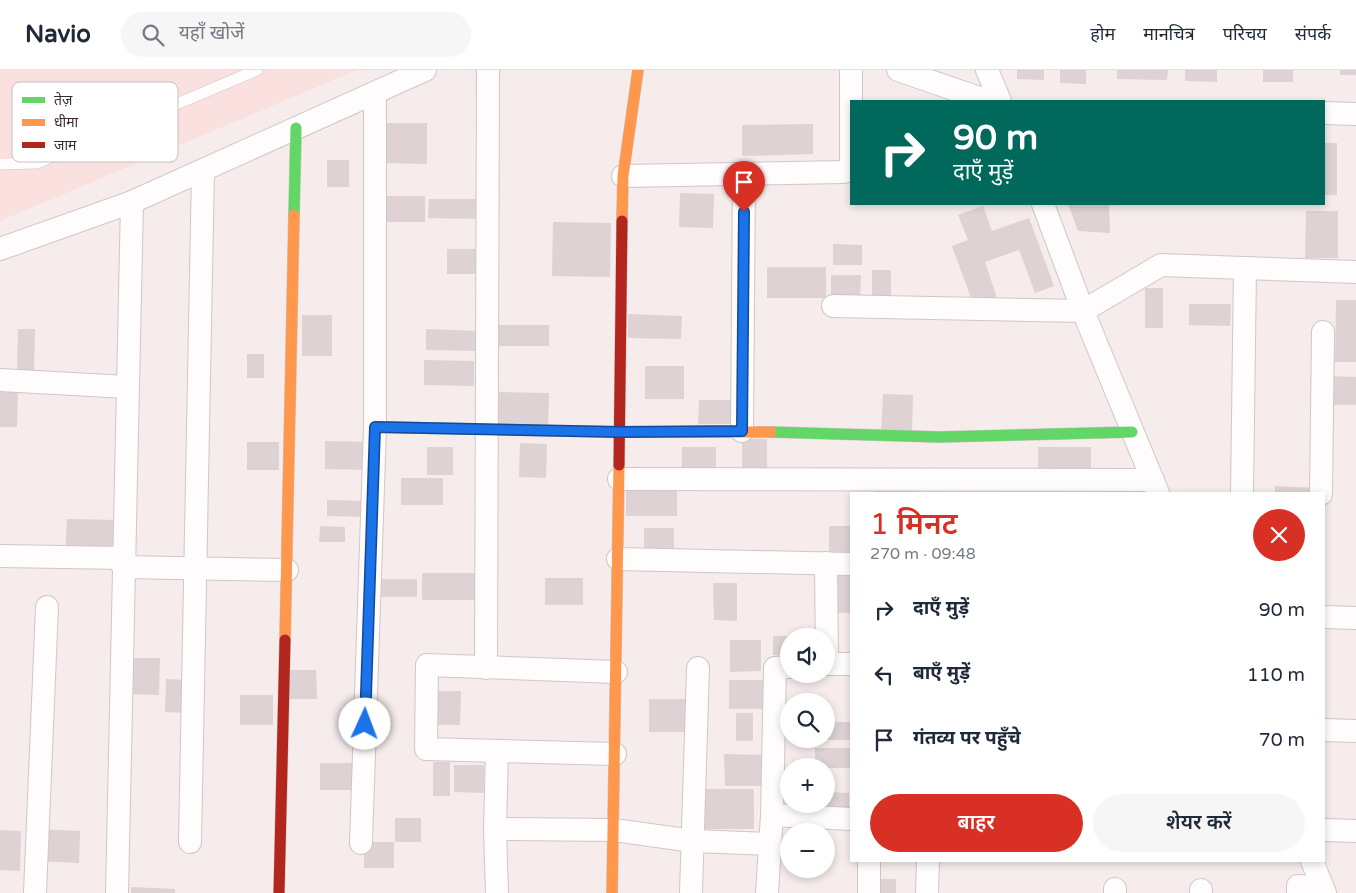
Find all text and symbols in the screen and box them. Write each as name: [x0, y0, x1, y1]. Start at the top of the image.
search box: [121, 12, 471, 57]
text: Navio: [25, 20, 91, 49]
icon: search: [139, 21, 167, 49]
text: यहाँ खोजें: [179, 22, 244, 44]
text: होम: [1090, 23, 1115, 45]
text: मानचित्र: [1143, 23, 1195, 45]
text: परिचय: [1223, 23, 1267, 45]
text: संपर्क: [1295, 23, 1331, 45]
legend: [12, 82, 178, 162]
text: तेज़: [54, 91, 73, 109]
text: धीमा: [54, 114, 79, 131]
text: 90 m: [953, 117, 1038, 159]
icon: right: [870, 120, 935, 185]
text: जाम: [54, 137, 77, 154]
text: दाएँ मुड़ें: [953, 159, 1013, 185]
pin: [723, 161, 765, 212]
icon: arrive: [730, 168, 758, 196]
text: 1 मिनट: [870, 506, 958, 543]
button: close: [1253, 509, 1305, 561]
text: 270 m · 09:48: [870, 544, 976, 564]
icon: right: [870, 596, 898, 624]
text: दाएँ मुड़ें: [913, 597, 969, 619]
text: 90 m: [1259, 599, 1305, 621]
map controls: [780, 628, 835, 878]
button: sound: [780, 628, 835, 683]
icon: left: [870, 661, 898, 689]
text: बाएँ मुड़ें: [913, 662, 970, 684]
text: 110 m: [1247, 664, 1305, 686]
button: search: [780, 693, 835, 748]
position arrow: [338, 697, 390, 749]
icon: arrive: [870, 726, 898, 754]
text: गंतव्य पर पहुँचे: [913, 727, 1021, 749]
text: 70 m: [1259, 729, 1305, 751]
button: +: [780, 758, 835, 813]
button: बाहर: [870, 794, 1083, 852]
button: शेयर करें: [1093, 794, 1305, 852]
button: −: [780, 823, 835, 878]

